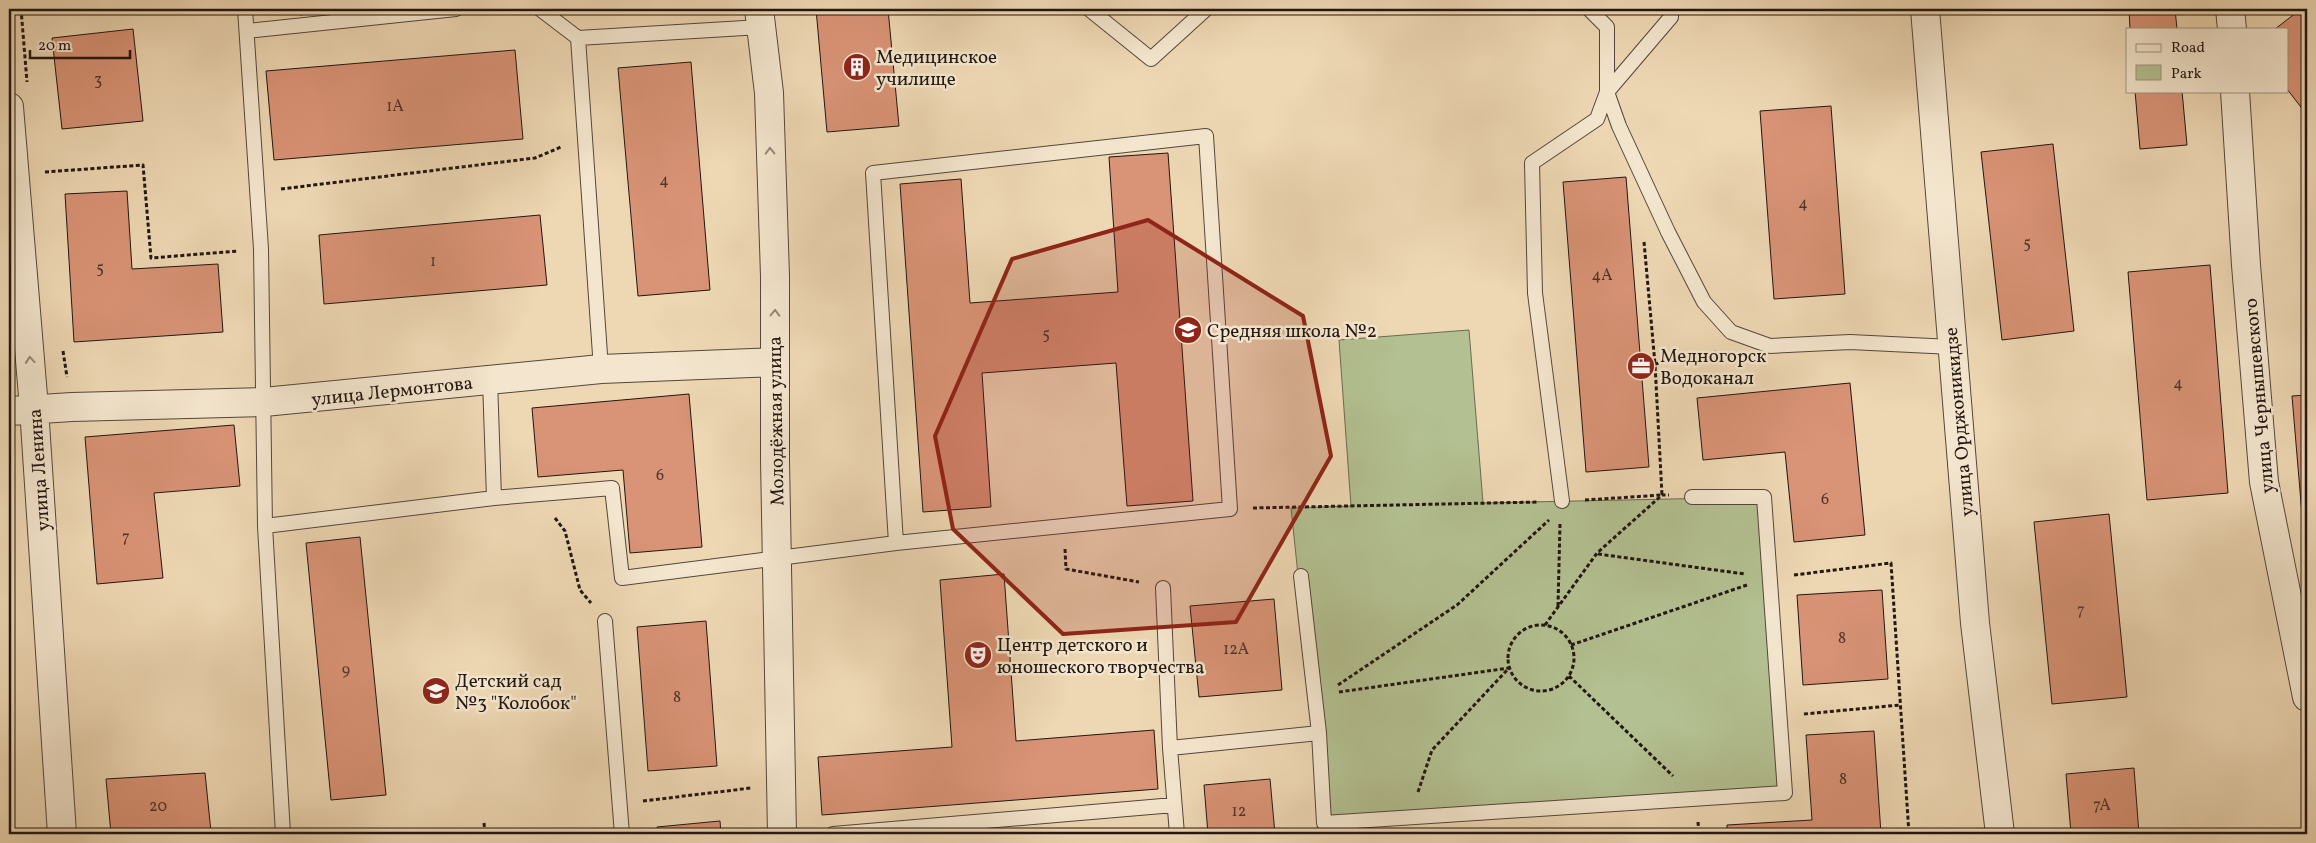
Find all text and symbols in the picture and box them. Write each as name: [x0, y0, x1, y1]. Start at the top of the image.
scale bar: [30, 28, 130, 60]
legend: [2126, 28, 2288, 92]
text: 20 m: [38, 36, 71, 57]
text: Road: [2171, 38, 2205, 59]
place label: Медицинское училище: [876, 45, 997, 93]
building icon: Медицинское училище: [842, 52, 872, 82]
text: Park: [2171, 64, 2202, 85]
house number: 3: [94, 70, 102, 92]
house number: 1А: [386, 96, 404, 118]
one-way arrow: [765, 147, 775, 154]
house number: 4: [659, 170, 669, 192]
house number: 4: [1798, 193, 1808, 215]
house number: 5: [2023, 233, 2031, 255]
house number: 1: [430, 251, 436, 273]
house number: 5: [96, 258, 104, 280]
house number: 4А: [1592, 265, 1612, 287]
street label: улица Чернышевского: [2239, 297, 2281, 495]
one-way arrow: [770, 309, 780, 316]
school or university icon: Средняя школа №2: [1173, 315, 1203, 345]
place label: Средняя школа №2: [1207, 319, 1377, 345]
house number: 5: [1042, 324, 1050, 346]
street label: улица Орджоникидзе: [1939, 326, 1981, 518]
street label: Молодёжная улица: [763, 336, 791, 506]
place label: Медногорск Водоканал: [1660, 344, 1766, 392]
office icon: Медногорск Водоканал: [1626, 351, 1656, 381]
one-way arrow: [25, 355, 36, 363]
street label: улица Лермонтова: [310, 371, 474, 413]
house number: 4: [2173, 373, 2183, 395]
street label: улица Ленина: [23, 408, 57, 532]
house number: 6: [656, 465, 664, 487]
house number: 6: [1821, 489, 1829, 511]
house number: 7: [122, 527, 130, 549]
house number: 7: [2077, 600, 2085, 622]
house number: 8: [1838, 628, 1846, 650]
place label: Центр детского и юношеского творчества: [997, 633, 1204, 681]
house number: 12А: [1223, 639, 1249, 661]
theatre icon: Центр детского и юношеского творчества: [963, 640, 993, 670]
house number: 9: [342, 660, 350, 682]
place label: Детский сад №3 "Колобок": [455, 669, 577, 717]
school or university icon: Детский сад №3 "Колобок": [421, 676, 451, 706]
house number: 8: [673, 687, 681, 709]
house number: 8: [1839, 769, 1847, 791]
house number: 7А: [2093, 795, 2111, 817]
house number: 20: [149, 796, 167, 818]
house number: 12: [1232, 801, 1246, 823]

